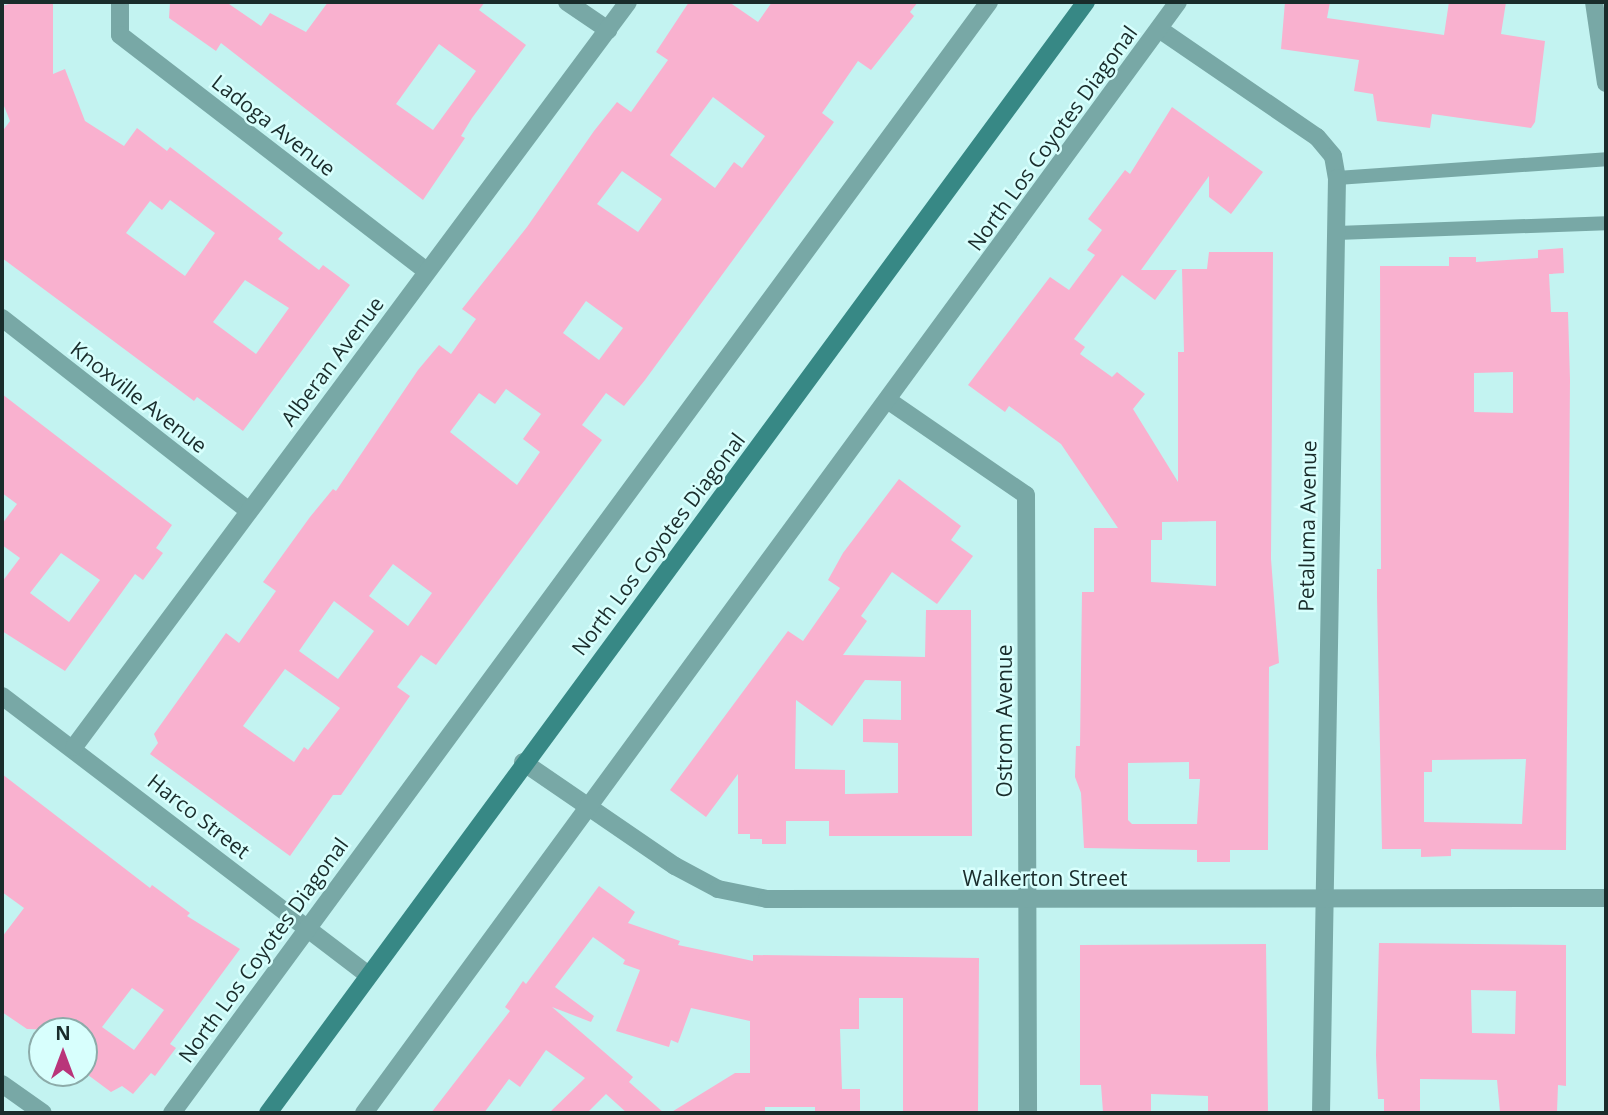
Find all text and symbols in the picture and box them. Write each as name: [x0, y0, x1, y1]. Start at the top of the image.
street label: North Los Coyotes Diagonal: [962, 21, 1142, 255]
street label: Ladoga Avenue: [207, 69, 341, 181]
street label: Alberan Avenue: [275, 292, 389, 430]
street label: Knoxville Avenue: [66, 336, 212, 458]
street label: North Los Coyotes Diagonal: [566, 428, 750, 660]
street label: Petaluma Avenue: [1293, 440, 1321, 612]
street label: Ostrom Avenue: [991, 644, 1017, 798]
street label: Harco Street: [143, 768, 255, 864]
street label: North Los Coyotes Diagonal: [173, 833, 353, 1067]
street label: Walkerton Street: [963, 865, 1127, 891]
north arrow: [28, 1017, 98, 1087]
text: N: [55, 1020, 71, 1046]

